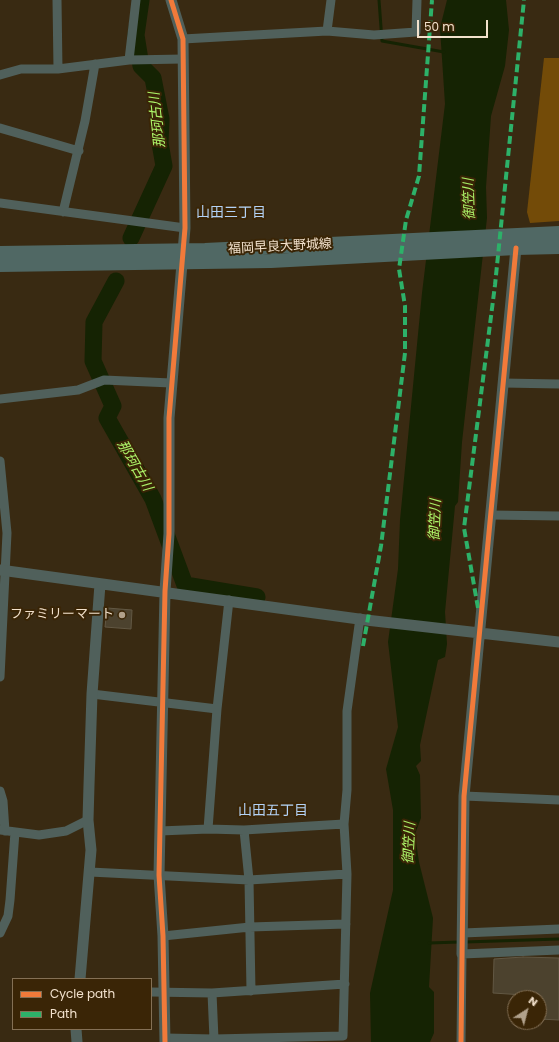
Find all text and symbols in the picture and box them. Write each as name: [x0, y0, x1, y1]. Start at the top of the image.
scale bar: [419, 12, 490, 38]
text: 50 m: [424, 18, 455, 35]
water label: 那珂古川: [147, 91, 169, 149]
water label: 御笠川: [461, 178, 479, 220]
district label: 山田三丁目: [196, 205, 266, 221]
street label: 福岡早良大野城線: [228, 236, 332, 258]
water label: 那珂古川: [113, 438, 155, 494]
water label: 御笠川: [427, 499, 445, 541]
place label: ファミリーマート: [10, 607, 114, 623]
marker: ファミリーマート: [117, 610, 127, 620]
district label: 山田五丁目: [238, 803, 308, 819]
water label: 御笠川: [401, 822, 419, 864]
legend: [12, 978, 152, 1030]
text: Cycle path: [50, 985, 115, 1002]
north arrow: [507, 990, 547, 1030]
text: N: [525, 992, 542, 1010]
text: Path: [50, 1005, 77, 1022]

